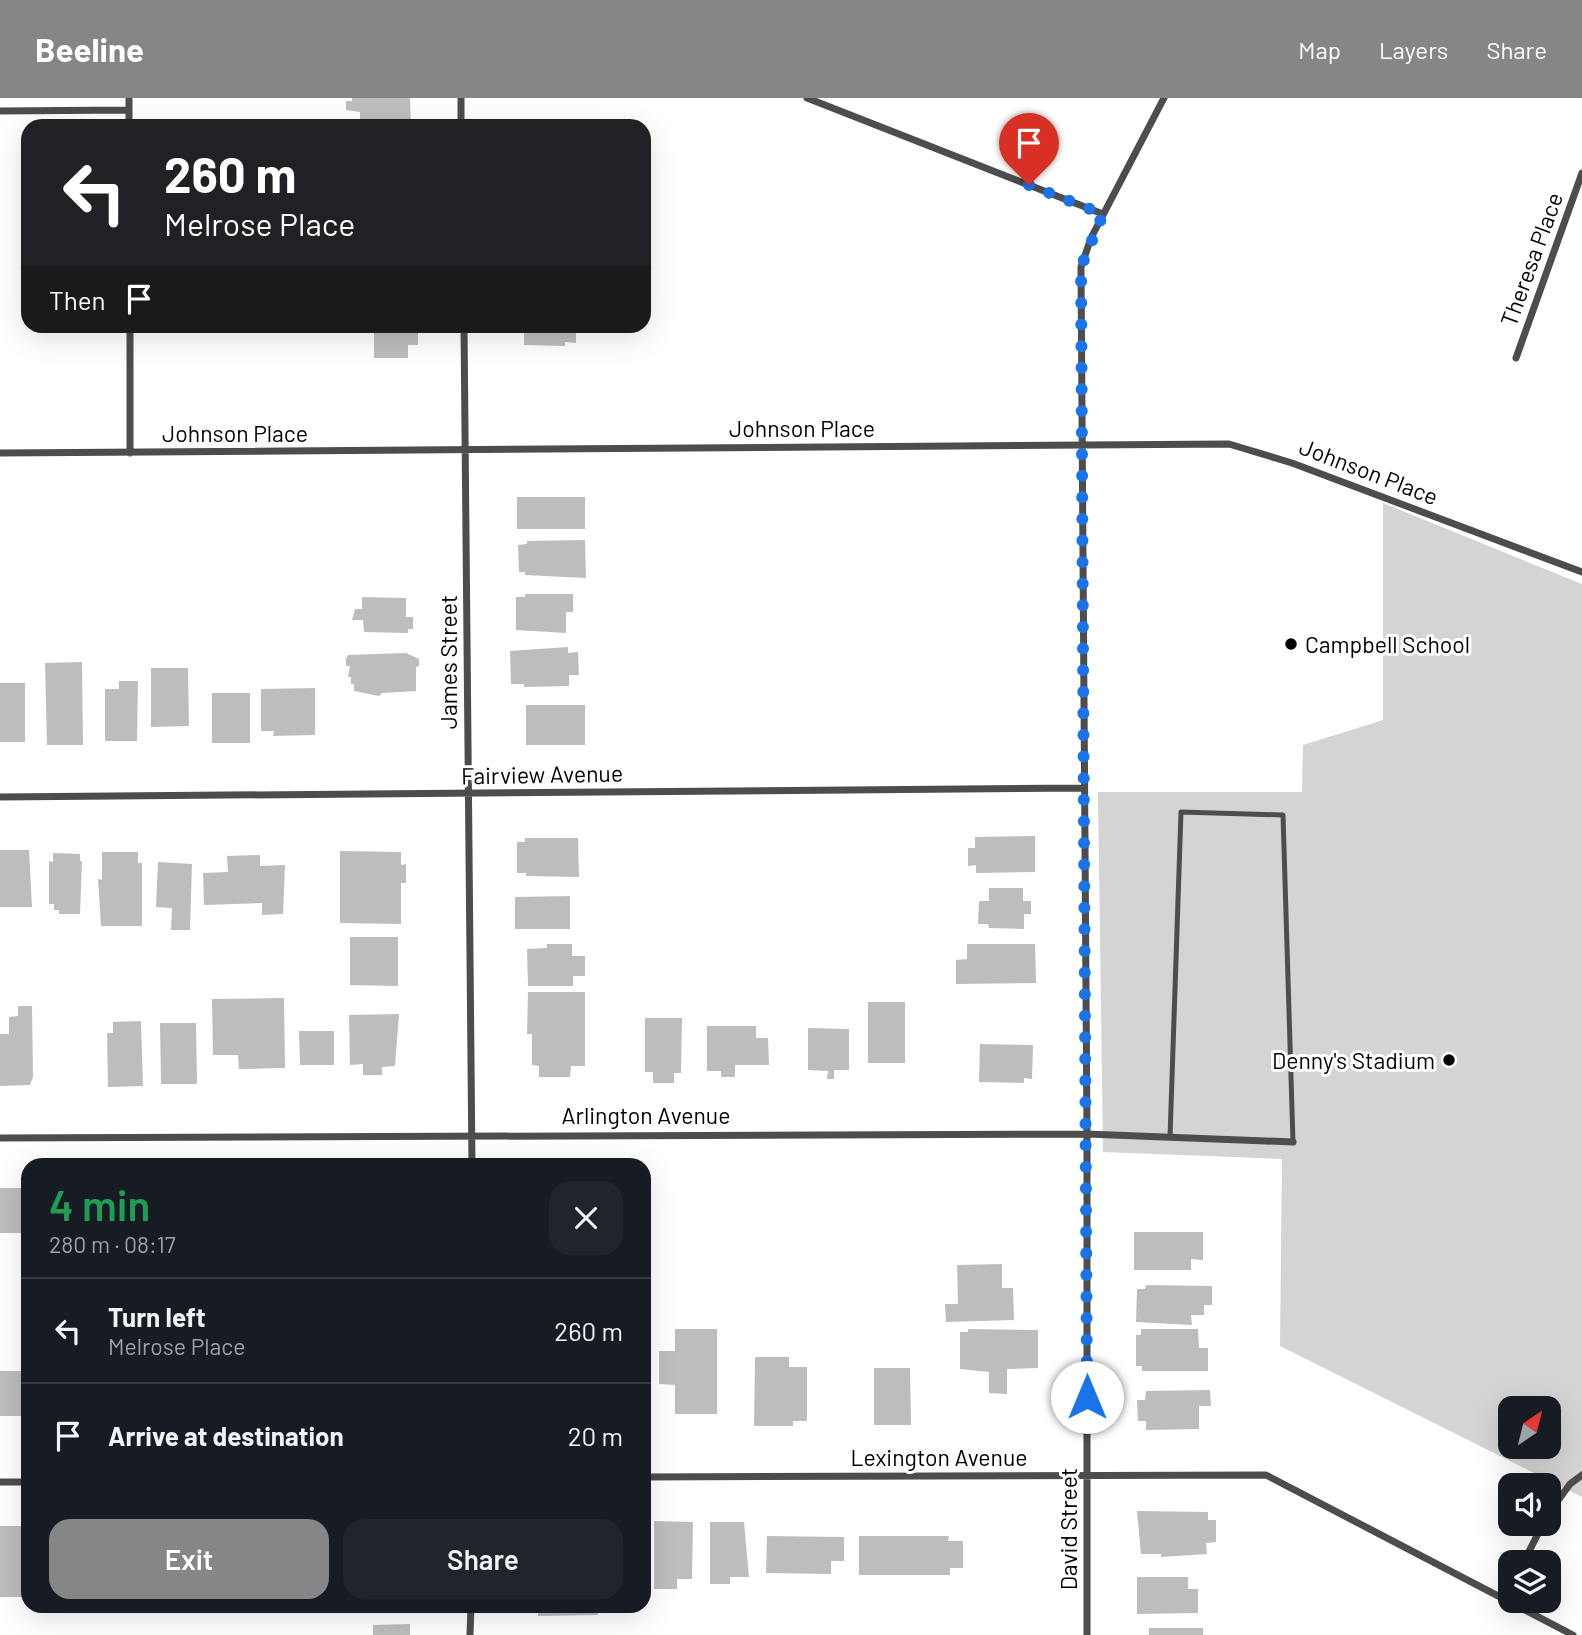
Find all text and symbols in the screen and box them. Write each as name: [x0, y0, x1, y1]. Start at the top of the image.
text: Beeline: [35, 29, 144, 69]
text: Map: [1298, 35, 1341, 64]
text: Layers: [1379, 35, 1448, 64]
text: Share: [1486, 35, 1547, 64]
pin: [999, 113, 1059, 185]
icon: arrive: [1010, 124, 1048, 162]
text: 260 m: [164, 144, 296, 203]
icon: left: [49, 147, 140, 238]
street label: Theresa Place: [1494, 188, 1568, 330]
text: Melrose Place: [164, 204, 355, 242]
icon: arrive: [120, 280, 158, 318]
text: Then: [49, 284, 106, 315]
street label: Johnson Place: [729, 414, 875, 442]
street label: Johnson Place: [162, 419, 308, 447]
street label: Johnson Place: [1296, 432, 1442, 510]
street label: James Street: [434, 595, 462, 729]
place label: Campbell School: [1305, 630, 1470, 658]
marker: Campbell School: [1283, 636, 1299, 652]
street label: Fairview Avenue: [461, 759, 623, 789]
place label: Denny's Stadium: [1272, 1046, 1435, 1074]
marker: Denny's Stadium: [1441, 1052, 1457, 1068]
street label: Arlington Avenue: [562, 1101, 730, 1129]
text: 4 min: [49, 1179, 150, 1229]
button: close: [549, 1181, 623, 1255]
text: 280 m · 08:17: [49, 1230, 176, 1258]
text: Turn left: [108, 1301, 206, 1332]
icon: left: [49, 1312, 87, 1350]
text: 260 m: [554, 1315, 623, 1346]
text: Melrose Place: [108, 1332, 246, 1360]
position arrow: [1050, 1360, 1124, 1434]
north arrow: [1498, 1396, 1561, 1460]
map controls: [1498, 1396, 1561, 1613]
icon: arrive: [49, 1417, 87, 1455]
text: Arrive at destination: [108, 1420, 344, 1451]
text: 20 m: [568, 1420, 623, 1451]
street label: Lexington Avenue: [850, 1443, 1028, 1471]
street label: David Street: [1054, 1468, 1082, 1590]
button: sound: [1498, 1473, 1561, 1536]
button: Exit: [49, 1519, 329, 1599]
button: Share: [343, 1519, 623, 1599]
button: layers: [1498, 1550, 1561, 1613]

